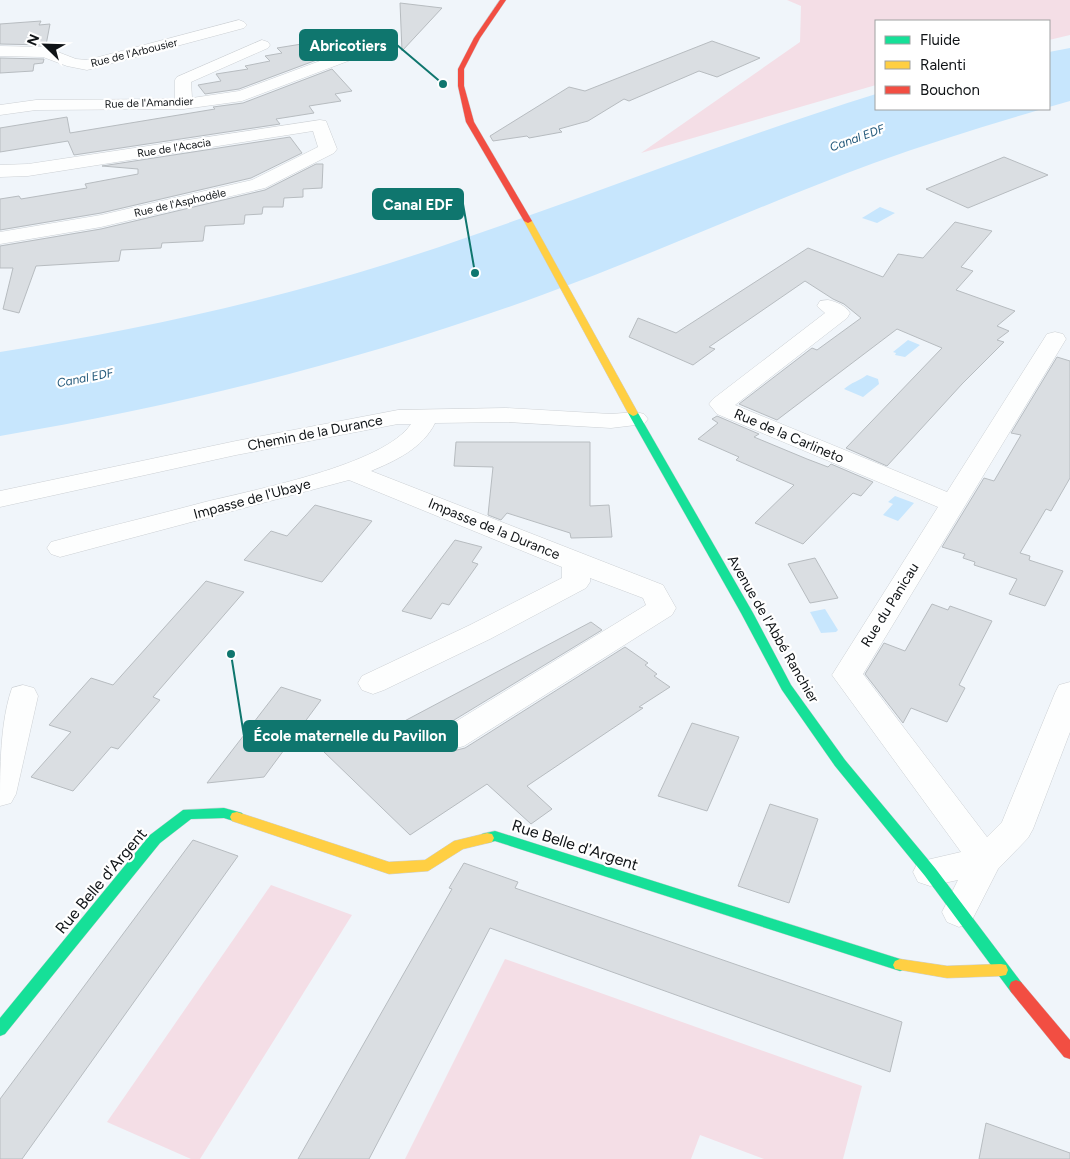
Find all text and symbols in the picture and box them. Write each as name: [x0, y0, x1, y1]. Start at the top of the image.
north arrow: [20, 20, 70, 70]
legend: [875, 20, 1050, 110]
callout: Abricotiers: [300, 30, 397, 60]
text: Fluide: [920, 31, 960, 49]
text: N: [24, 32, 43, 48]
street label: Rue de l'Arbousier: [89, 36, 179, 70]
text: Abricotiers: [309, 37, 387, 55]
text: Ralenti: [920, 56, 966, 74]
text: Bouchon: [920, 81, 980, 99]
street label: Rue de l'Amandier: [104, 95, 194, 111]
water label: Canal EDF: [828, 122, 887, 154]
street label: Rue de l'Acacia: [136, 136, 212, 160]
street label: Rue de l'Asphodèle: [133, 186, 227, 220]
callout: Canal EDF: [373, 189, 463, 219]
text: Canal EDF: [383, 196, 453, 214]
water label: Canal EDF: [56, 366, 115, 390]
street label: Rue de la Carlineto: [731, 405, 847, 467]
street label: Chemin de la Durance: [246, 411, 384, 454]
street label: Impasse de l'Ubaye: [192, 475, 313, 523]
street label: Impasse de la Durance: [426, 495, 563, 563]
street label: Avenue de l'Abbé Ranchier: [724, 552, 822, 706]
street label: Rue du Panicau: [857, 560, 923, 650]
callout: École maternelle du Pavillon: [244, 721, 457, 751]
text: École maternelle du Pavillon: [254, 727, 446, 745]
street label: Rue Belle d'Argent: [509, 816, 641, 874]
street label: Rue Belle d'Argent: [51, 824, 151, 938]

